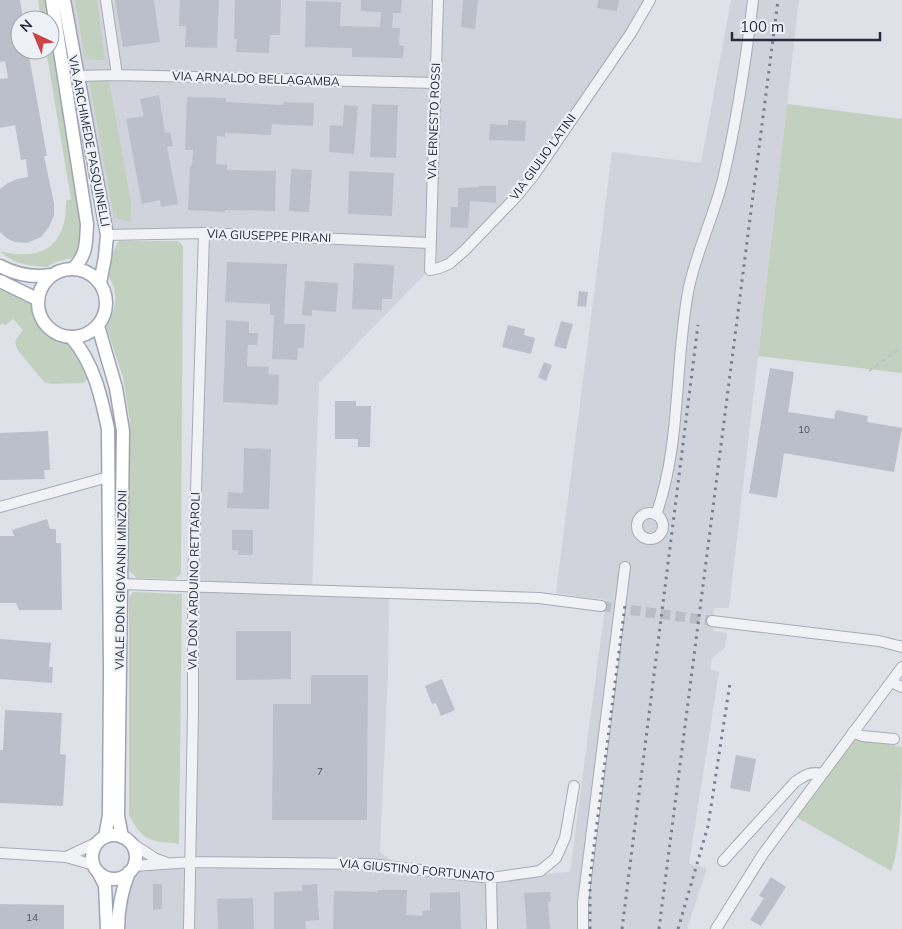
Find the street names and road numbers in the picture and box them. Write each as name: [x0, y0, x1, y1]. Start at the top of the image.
street label: VIA ARCHIMEDE PASQUINELLI: [66, 54, 113, 228]
street label: VIA ERNESTO ROSSI: [424, 62, 443, 180]
street label: VIA ARNALDO BELLAGAMBA: [172, 68, 340, 89]
street label: VIA GIULIO LATINI: [506, 111, 579, 203]
street label: VIA GIUSEPPE PIRANI: [207, 226, 331, 245]
street label: VIALE DON GIOVANNI MINZONI: [111, 490, 130, 670]
street label: VIA DON ARDUINO RETTAROLI: [184, 492, 203, 670]
street label: VIA GIUSTINO FORTUNATO: [339, 855, 495, 884]

